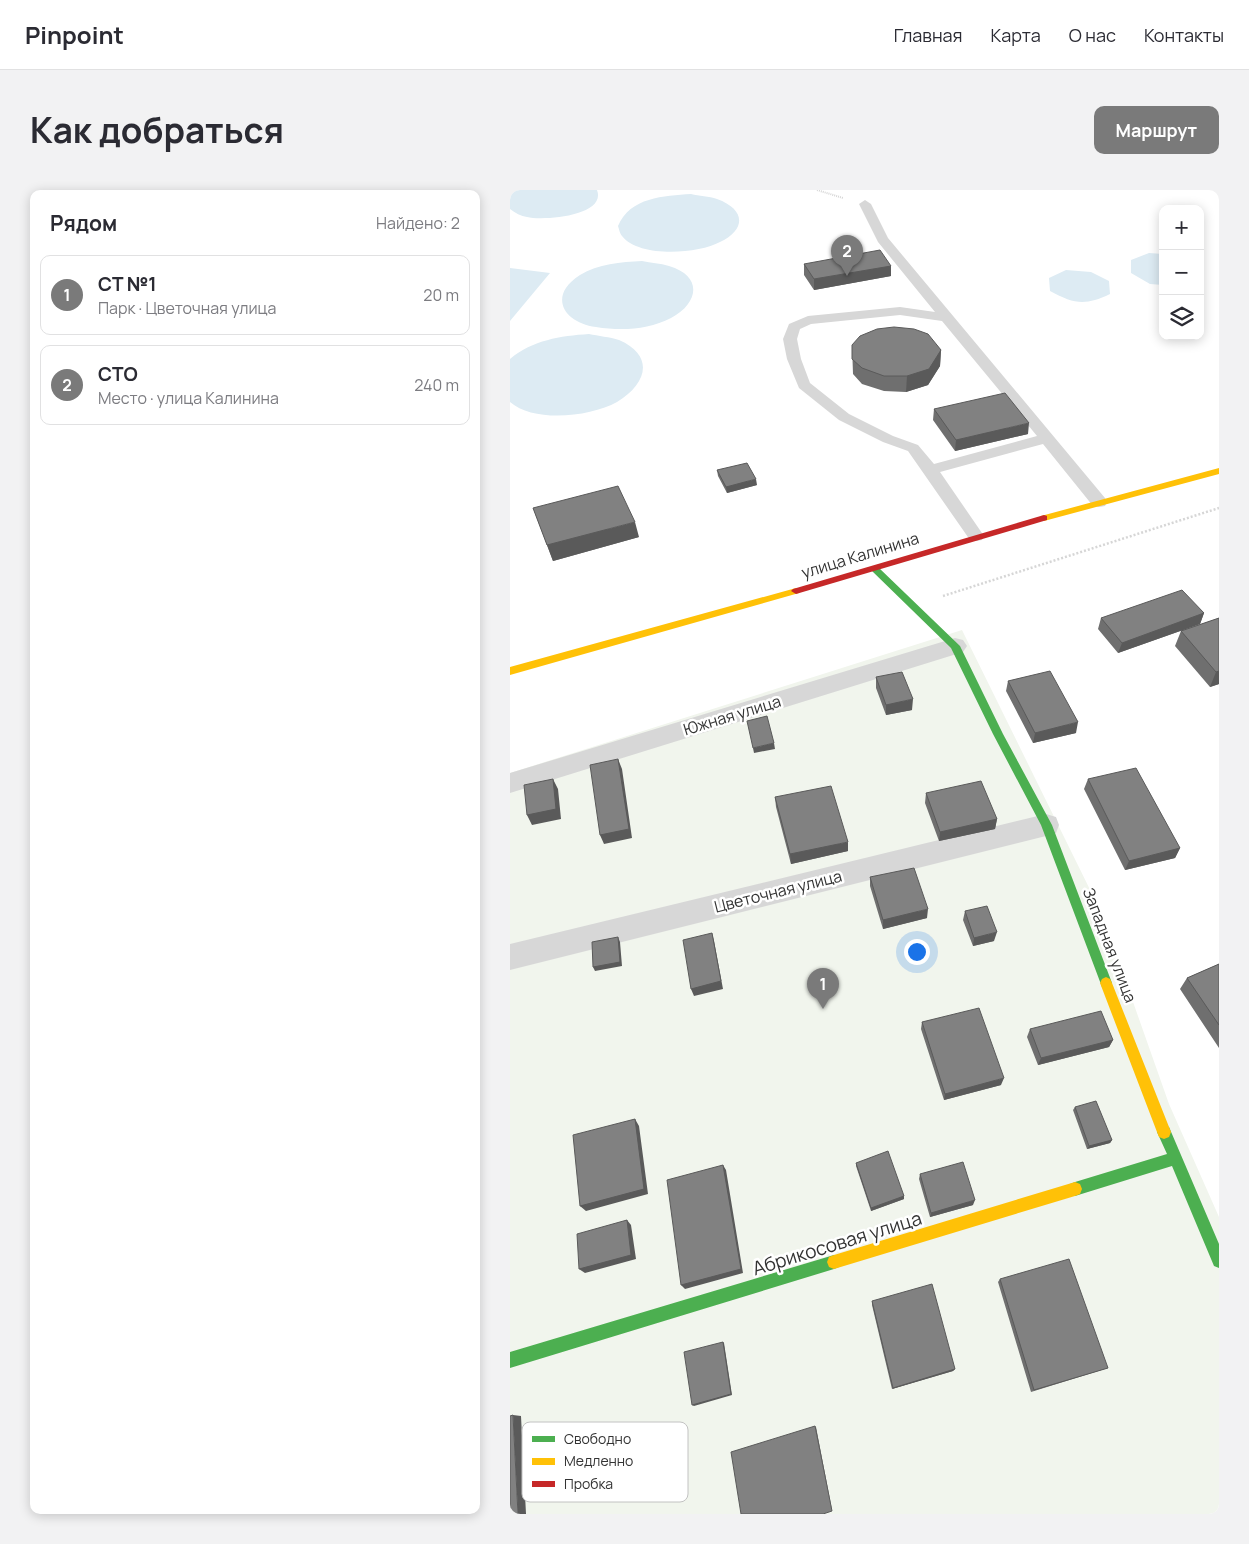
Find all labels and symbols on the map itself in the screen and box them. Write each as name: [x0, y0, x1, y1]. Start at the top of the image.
pin: 2: [831, 235, 863, 276]
street label: улица Калинина: [798, 527, 922, 583]
street label: Южная улица: [680, 690, 784, 740]
street label: Цветочная улица: [712, 864, 844, 918]
street label: Западная улица: [1078, 884, 1142, 1006]
your location: [904, 939, 930, 965]
pin: 1: [807, 968, 839, 1009]
street label: Абрикосовая улица: [749, 1205, 925, 1281]
legend: [522, 1422, 688, 1502]
text: Свободно: [564, 1429, 631, 1448]
text: Медленно: [564, 1451, 633, 1470]
text: Пробка: [564, 1474, 613, 1493]

